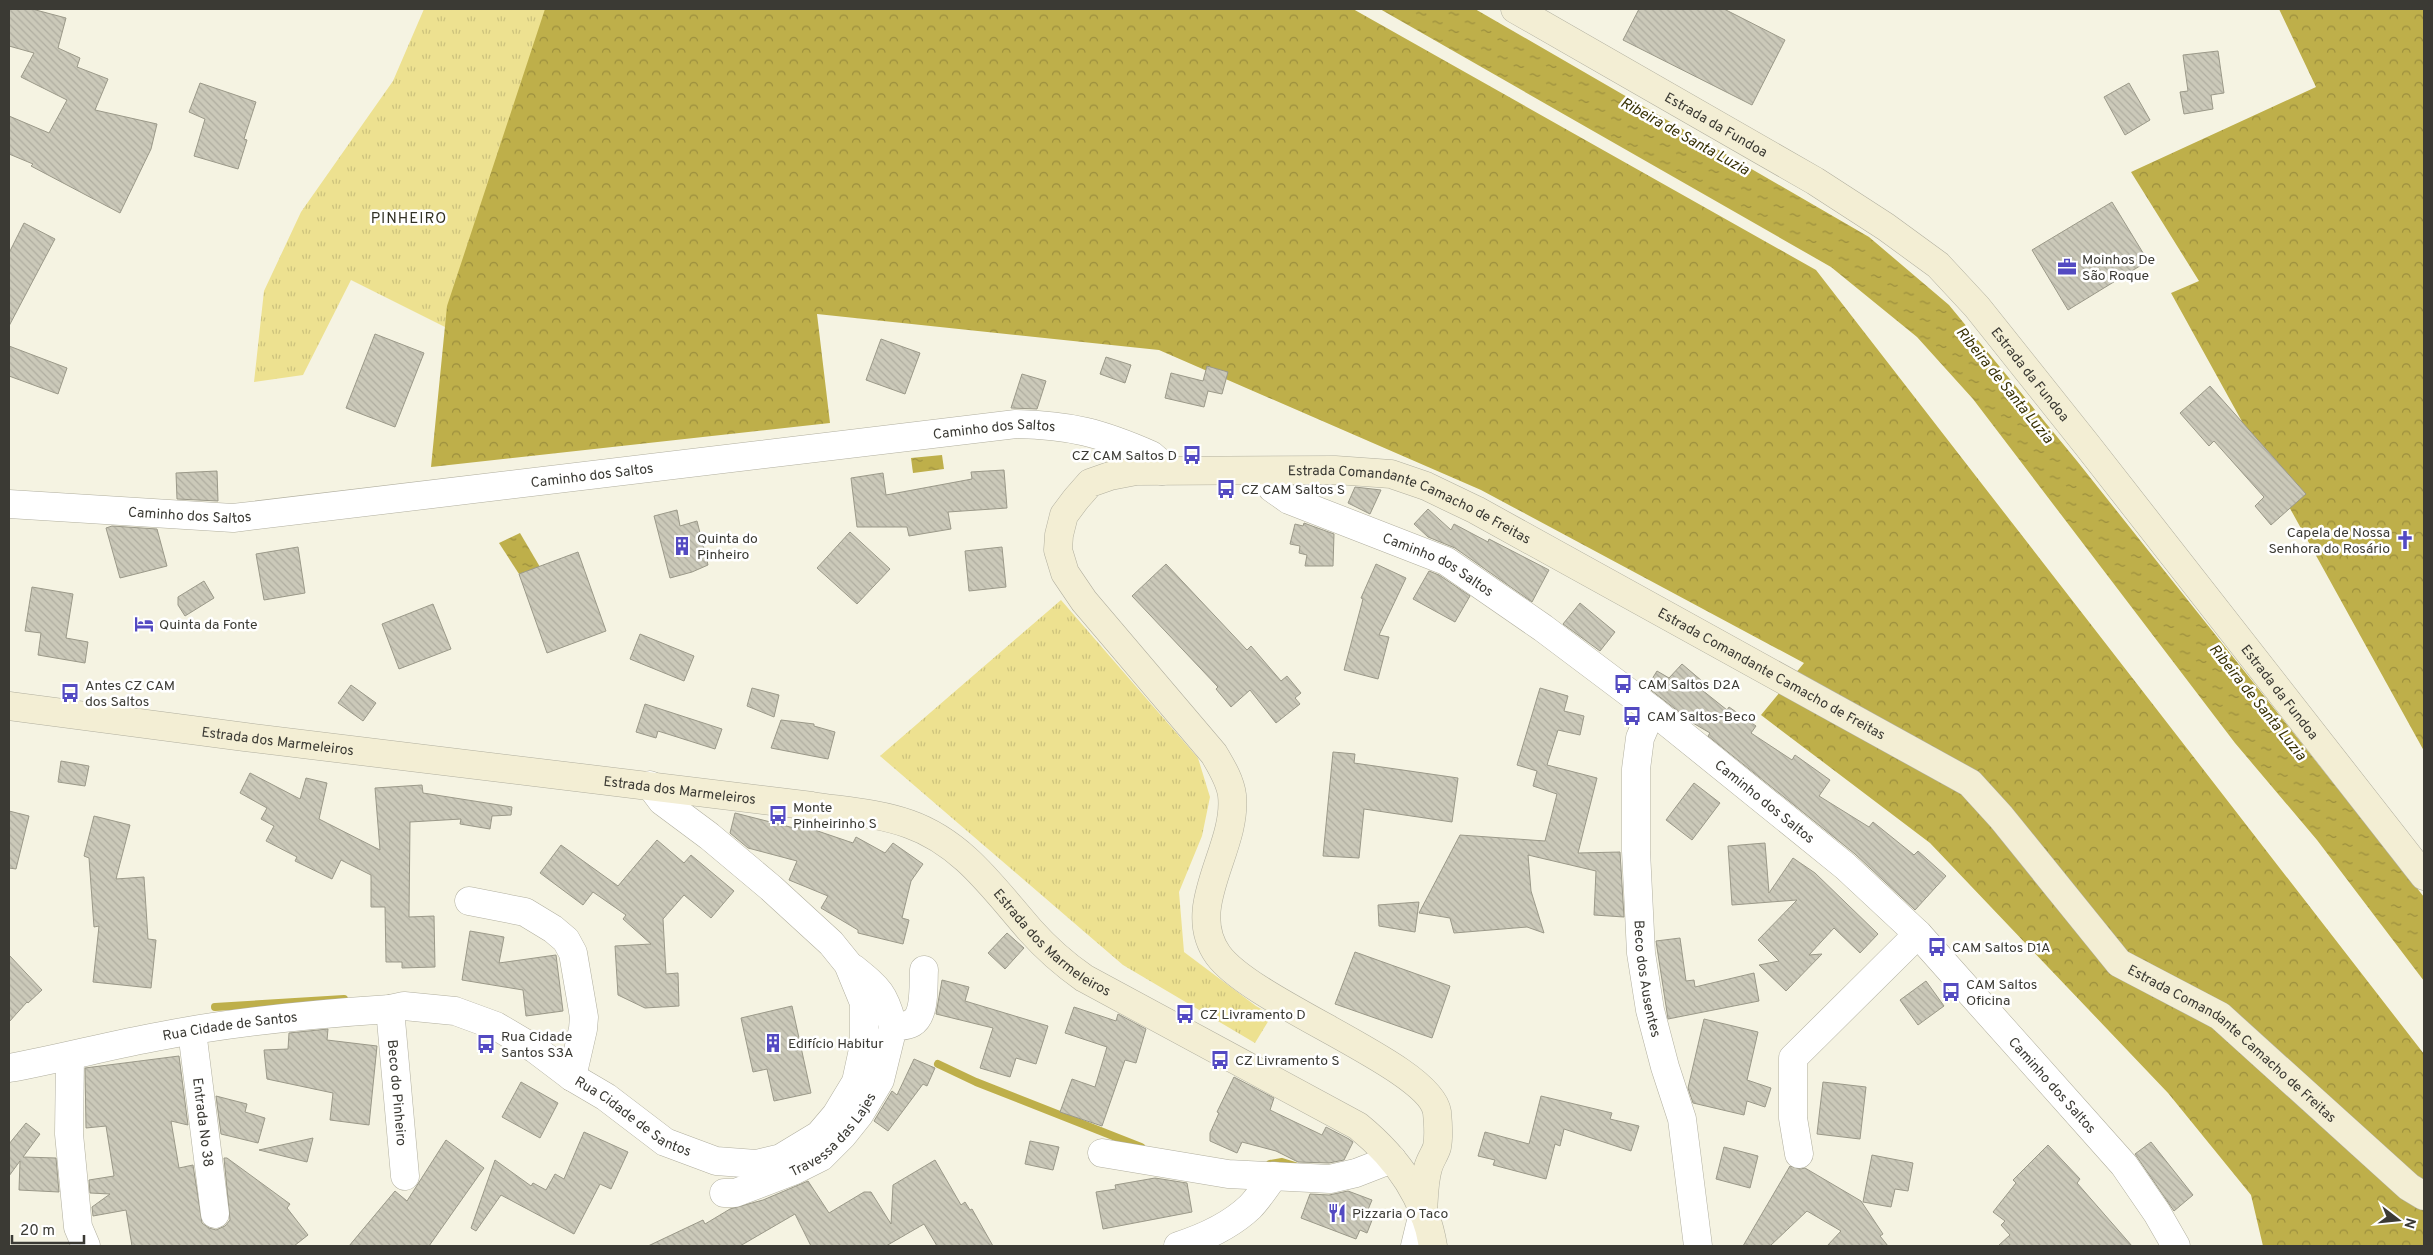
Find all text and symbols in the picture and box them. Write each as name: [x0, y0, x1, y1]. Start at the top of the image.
street label: Estrada da Fundoa: [1661, 89, 1770, 162]
water label: Ribeira de Santa Luzia: [1617, 94, 1752, 181]
district label: PINHEIRO: [371, 210, 447, 229]
place label: Moinhos De São Roque: [2082, 252, 2155, 285]
office icon: Moinhos De São Roque: [2056, 256, 2078, 278]
water label: Ribeira de Santa Luzia: [1951, 324, 2057, 448]
street label: Estrada da Fundoa: [1987, 324, 2072, 426]
street label: Caminho dos Saltos: [932, 417, 1056, 444]
bus stop icon: CZ CAM Saltos D: [1181, 444, 1203, 466]
place label: CZ CAM Saltos D: [1072, 448, 1177, 465]
street label: Caminho dos Saltos: [530, 461, 654, 492]
street label: Estrada Comandante Camacho de Freitas: [1288, 463, 1533, 549]
bus stop icon: CZ CAM Saltos S: [1215, 478, 1237, 500]
place label: CZ CAM Saltos S: [1241, 482, 1345, 499]
street label: Caminho dos Saltos: [127, 504, 252, 528]
place label: Capela de Nossa Senhora do Rosário: [2268, 525, 2390, 558]
church icon: Capela de Nossa Senhora do Rosário: [2394, 529, 2416, 551]
street label: Caminho dos Saltos: [1380, 530, 1496, 601]
place label: Quinta do Pinheiro: [697, 531, 758, 564]
building icon: Quinta do Pinheiro: [671, 535, 693, 557]
street label: Estrada Comandante Camacho de Freitas: [1654, 605, 1888, 744]
hotel icon: Quinta da Fonte: [133, 613, 155, 635]
place label: Quinta da Fonte: [159, 617, 258, 634]
water label: Ribeira de Santa Luzia: [2204, 641, 2310, 765]
street label: Estrada da Fundoa: [2236, 642, 2321, 744]
bus stop icon: CAM Saltos D2A: [1612, 673, 1634, 695]
place label: CAM Saltos D2A: [1638, 677, 1740, 694]
place label: Antes CZ CAM dos Saltos: [85, 678, 175, 711]
bus stop icon: Antes CZ CAM dos Saltos: [59, 682, 81, 704]
bus stop icon: CAM Saltos-Beco: [1621, 705, 1643, 727]
place label: CAM Saltos-Beco: [1647, 709, 1756, 726]
street label: Estrada dos Marmeleiros: [200, 724, 355, 760]
street label: Caminho dos Saltos: [1711, 757, 1817, 848]
street label: Estrada dos Marmeleiros: [602, 774, 757, 809]
place label: Monte Pinheirinho S: [793, 800, 877, 833]
bus stop icon: Monte Pinheirinho S: [767, 804, 789, 826]
street label: Estrada dos Marmeleiros: [989, 886, 1113, 1001]
street label: Beco dos Ausentes: [1629, 920, 1664, 1039]
bus stop icon: CAM Saltos D1A: [1926, 936, 1948, 958]
place label: CAM Saltos D1A: [1952, 940, 2051, 957]
street label: Estrada Comandante Camacho de Freitas: [2124, 962, 2339, 1127]
place label: CAM Saltos Oficina: [1966, 977, 2037, 1010]
bus stop icon: CAM Saltos Oficina: [1940, 981, 1962, 1003]
bus stop icon: CZ Livramento D: [1174, 1003, 1196, 1025]
place label: CZ Livramento D: [1200, 1007, 1306, 1024]
street label: Rua Cidade de Santos: [161, 1009, 298, 1046]
place label: Rua Cidade Santos S3A: [501, 1029, 573, 1062]
building icon: Edifício Habitur: [762, 1032, 784, 1054]
bus stop icon: Rua Cidade Santos S3A: [475, 1033, 497, 1055]
street label: Caminho dos Saltos: [2004, 1034, 2099, 1138]
place label: Edifício Habitur: [788, 1036, 884, 1053]
street label: Beco do Pinheiro: [383, 1039, 409, 1147]
bus stop icon: CZ Livramento S: [1209, 1049, 1231, 1071]
place label: CZ Livramento S: [1235, 1053, 1340, 1070]
street label: Rua Cidade de Santos: [571, 1073, 693, 1161]
street label: Entrada No 38: [188, 1077, 216, 1168]
street label: Travessa das Lajes: [787, 1090, 880, 1181]
north arrow: [2373, 1195, 2423, 1245]
restaurant icon: Pizzaria O Taco: [1326, 1202, 1348, 1224]
place label: Pizzaria O Taco: [1352, 1206, 1449, 1223]
scale bar: [12, 1212, 85, 1244]
text: N: [2399, 1216, 2419, 1230]
text: 20 m: [20, 1222, 55, 1241]

